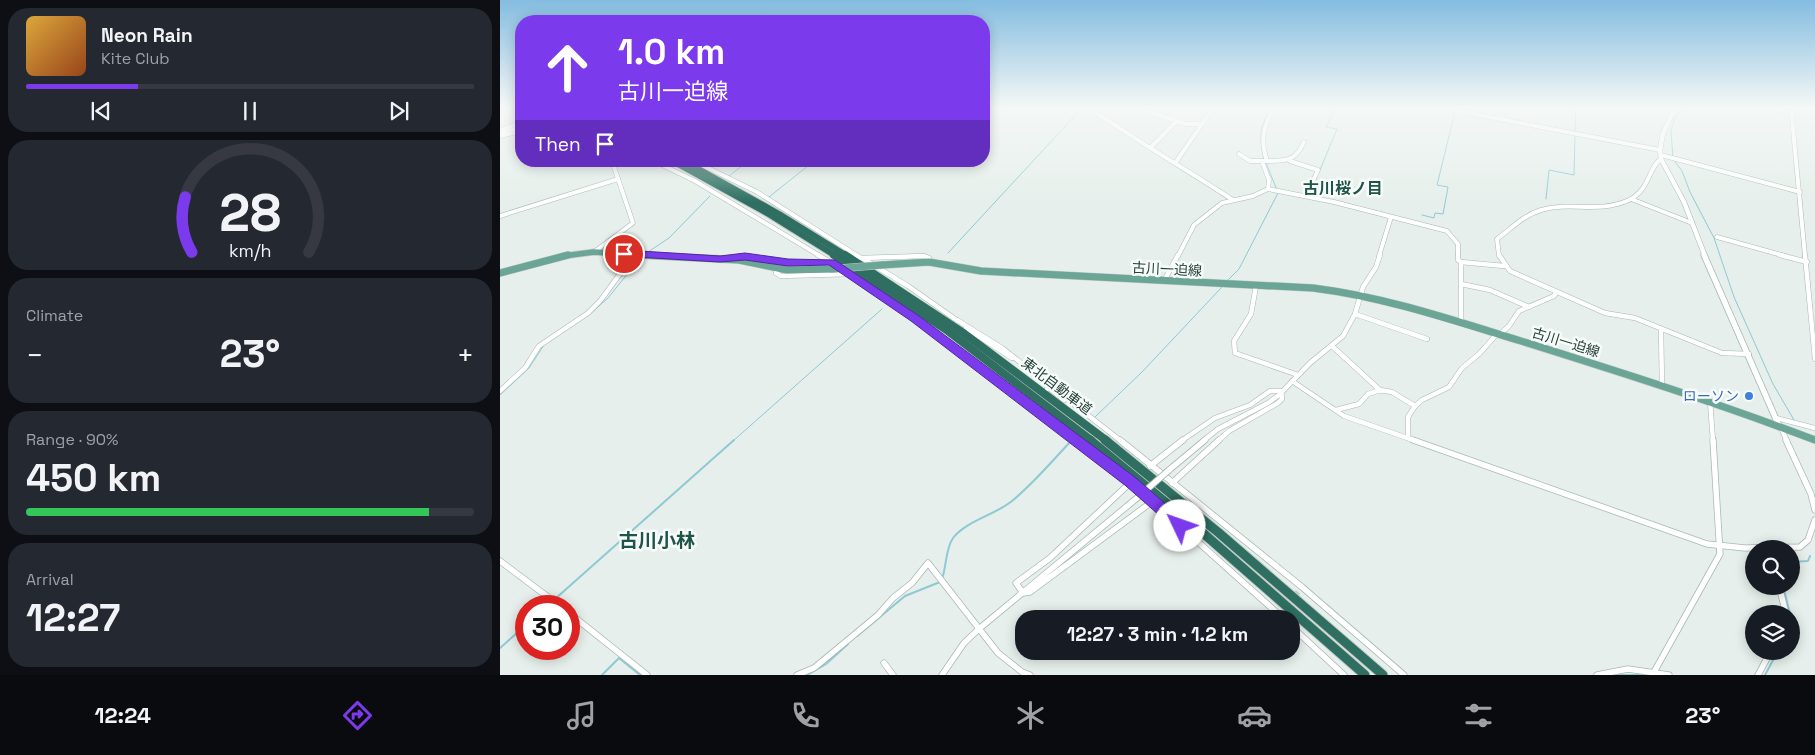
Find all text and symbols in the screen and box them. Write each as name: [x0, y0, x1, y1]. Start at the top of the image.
text: Neon Rain: [101, 23, 193, 48]
text: 1.0 km: [618, 30, 725, 74]
icon: ahead: [535, 35, 600, 100]
text: Kite Club: [101, 48, 170, 69]
text: 古川一迫線: [618, 77, 728, 105]
icon: previous: [87, 97, 115, 125]
icon: pause: [236, 97, 264, 125]
icon: next: [385, 97, 413, 125]
icon: arrive: [591, 130, 619, 158]
text: Then: [535, 132, 581, 157]
district label: 古川桜ノ目: [1303, 178, 1383, 199]
text: 28: [219, 180, 281, 246]
pin: [603, 233, 645, 275]
text: km/h: [229, 239, 271, 262]
icon: arrive: [610, 240, 638, 268]
street label: 古川一迫線: [1132, 258, 1202, 280]
text: Climate: [26, 305, 83, 326]
street label: 古川一迫線: [1530, 323, 1602, 361]
text: 23°: [220, 330, 280, 378]
text: −: [26, 337, 43, 373]
text: +: [457, 337, 474, 373]
street label: 東北自動車道: [1018, 354, 1096, 418]
place label: ローソン: [1683, 387, 1739, 405]
marker: ローソン: [1743, 390, 1755, 402]
text: Range · 90%: [26, 429, 118, 450]
text: 450 km: [26, 454, 161, 502]
position arrow: [1153, 499, 1205, 551]
district label: 古川小林: [619, 528, 695, 553]
map controls: [1745, 540, 1800, 660]
button: search: [1745, 540, 1800, 595]
text: Arrival: [26, 569, 74, 590]
text: 12:27: [26, 594, 120, 642]
speed limit sign: 30: [515, 595, 580, 660]
button: layers: [1745, 605, 1800, 660]
text: 12:27 · 3 min · 1.2 km: [1067, 622, 1248, 647]
icon: directions: [340, 698, 375, 733]
icon: music: [564, 698, 599, 733]
icon: phone: [788, 698, 823, 733]
icon: climate: [1013, 698, 1048, 733]
icon: car: [1237, 698, 1272, 733]
icon: filters: [1461, 698, 1496, 733]
text: 12:24: [95, 701, 151, 729]
text: 23°: [1685, 701, 1720, 729]

